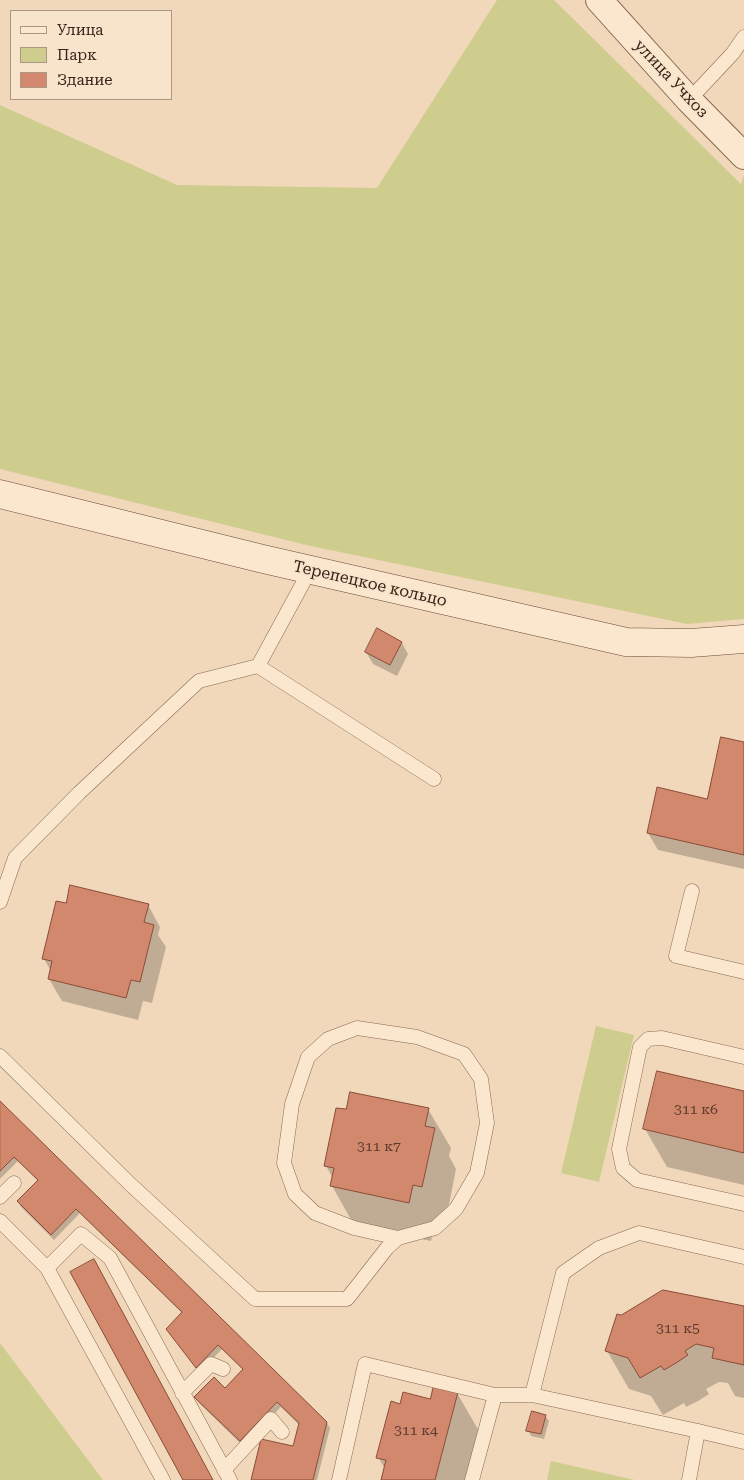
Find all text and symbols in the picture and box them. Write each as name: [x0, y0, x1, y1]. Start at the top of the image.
legend: [10, 10, 172, 100]
text: Улица: [57, 21, 103, 39]
street label: улица Учхоз: [630, 36, 712, 122]
text: Парк: [57, 46, 97, 64]
text: Здание: [57, 71, 113, 89]
street label: Терепецкое кольцо: [291, 557, 449, 611]
house number: 311 к6: [674, 1102, 718, 1118]
house number: 311 к7: [357, 1139, 401, 1155]
house number: 311 к5: [656, 1321, 700, 1337]
house number: 311 к4: [394, 1423, 438, 1439]

